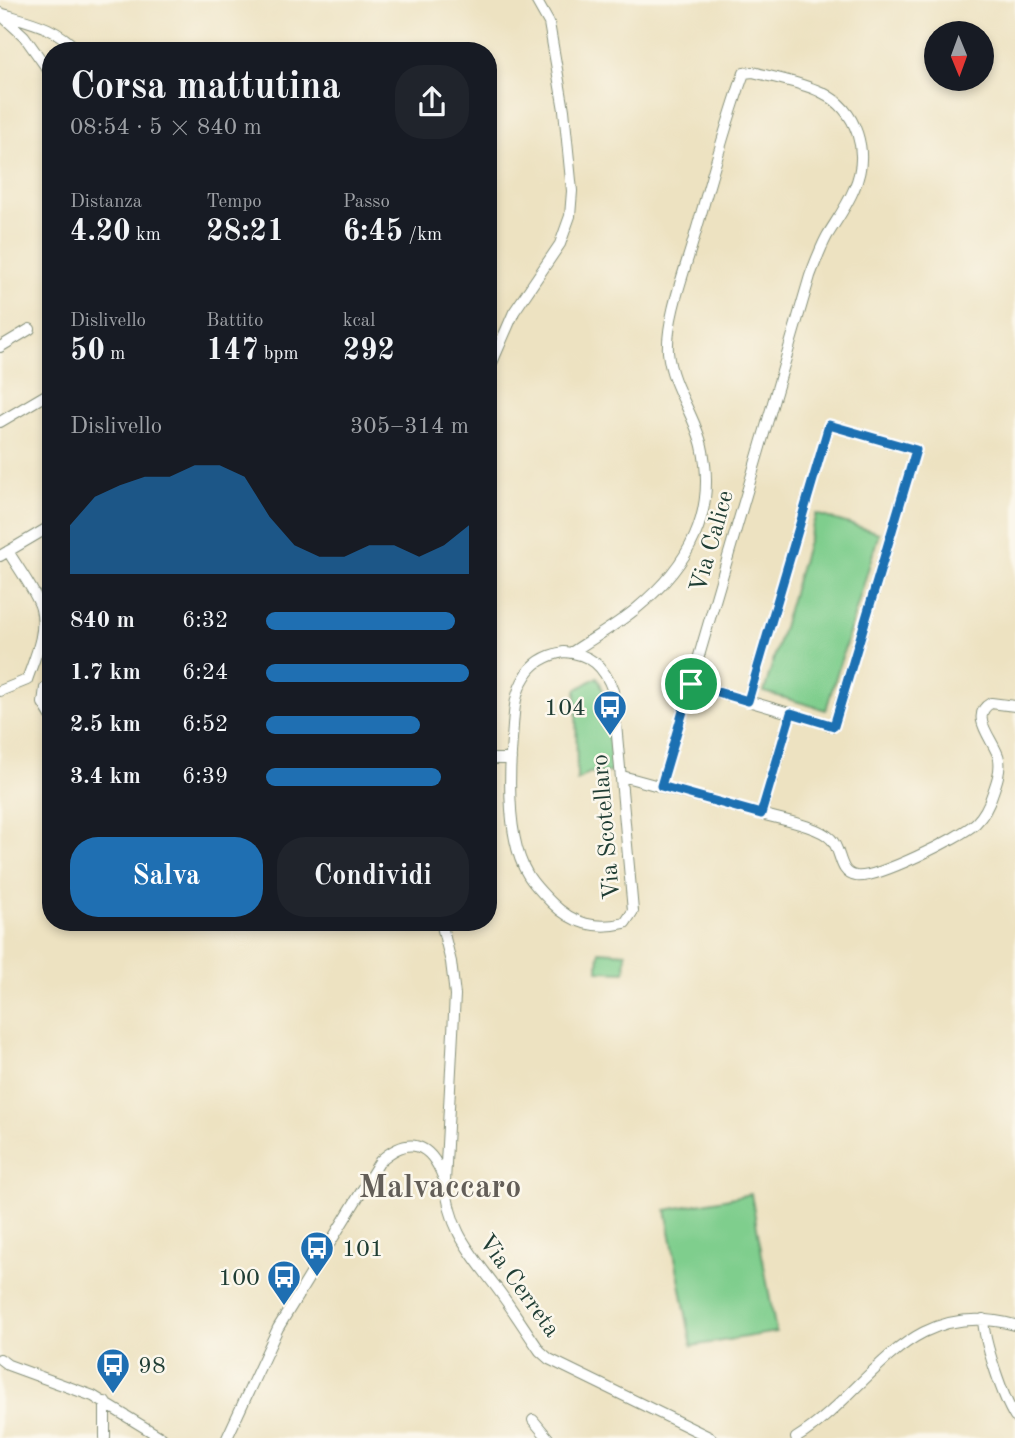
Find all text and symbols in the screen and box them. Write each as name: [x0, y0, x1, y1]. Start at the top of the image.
north arrow: [924, 21, 994, 91]
map controls: [924, 21, 994, 91]
button: share: [395, 65, 469, 139]
text: Corsa mattutina: [70, 69, 341, 107]
text: 08:54 · 5 × 840 m: [70, 116, 262, 139]
text: Distanza: [70, 193, 142, 212]
text: Tempo: [206, 193, 262, 212]
text: Passo: [343, 193, 390, 212]
text: 4.20: [70, 217, 131, 247]
text: 28:21: [206, 217, 284, 247]
text: 6:45: [343, 217, 403, 247]
text: km: [131, 226, 161, 245]
text: /km: [403, 226, 442, 245]
text: Dislivello: [70, 312, 146, 331]
text: Battito: [206, 312, 263, 331]
text: kcal: [343, 312, 375, 331]
text: 50: [70, 336, 105, 366]
text: 147: [206, 336, 259, 366]
text: 292: [343, 336, 395, 366]
text: m: [105, 345, 125, 364]
text: bpm: [259, 345, 299, 364]
text: Dislivello: [70, 415, 162, 438]
text: 305–314 m: [350, 415, 469, 438]
street label: Via Calice: [687, 488, 739, 595]
text: 840 m: [70, 609, 135, 632]
text: 6:32: [182, 609, 228, 632]
pin: [661, 654, 721, 714]
text: 1.7 km: [70, 661, 141, 684]
text: 6:24: [182, 661, 228, 684]
icon: arrive: [672, 665, 710, 703]
bus stop icon: 104: [591, 688, 629, 737]
place label: 104: [544, 697, 586, 721]
text: 2.5 km: [70, 713, 141, 736]
text: 6:52: [182, 713, 228, 736]
street label: Via Scotellaro: [589, 753, 625, 900]
text: 3.4 km: [70, 765, 141, 788]
text: 6:39: [182, 765, 228, 788]
button: Salva: [70, 837, 263, 917]
button: Condividi: [277, 837, 469, 917]
district label: Malvaccaro: [359, 1173, 521, 1205]
bus stop icon: 101: [298, 1229, 336, 1278]
street label: Via Cerreta: [473, 1230, 564, 1342]
place label: 101: [342, 1238, 384, 1262]
bus stop icon: 100: [265, 1258, 303, 1307]
place label: 100: [218, 1267, 260, 1291]
bus stop icon: 98: [94, 1346, 132, 1395]
place label: 98: [138, 1355, 166, 1379]

